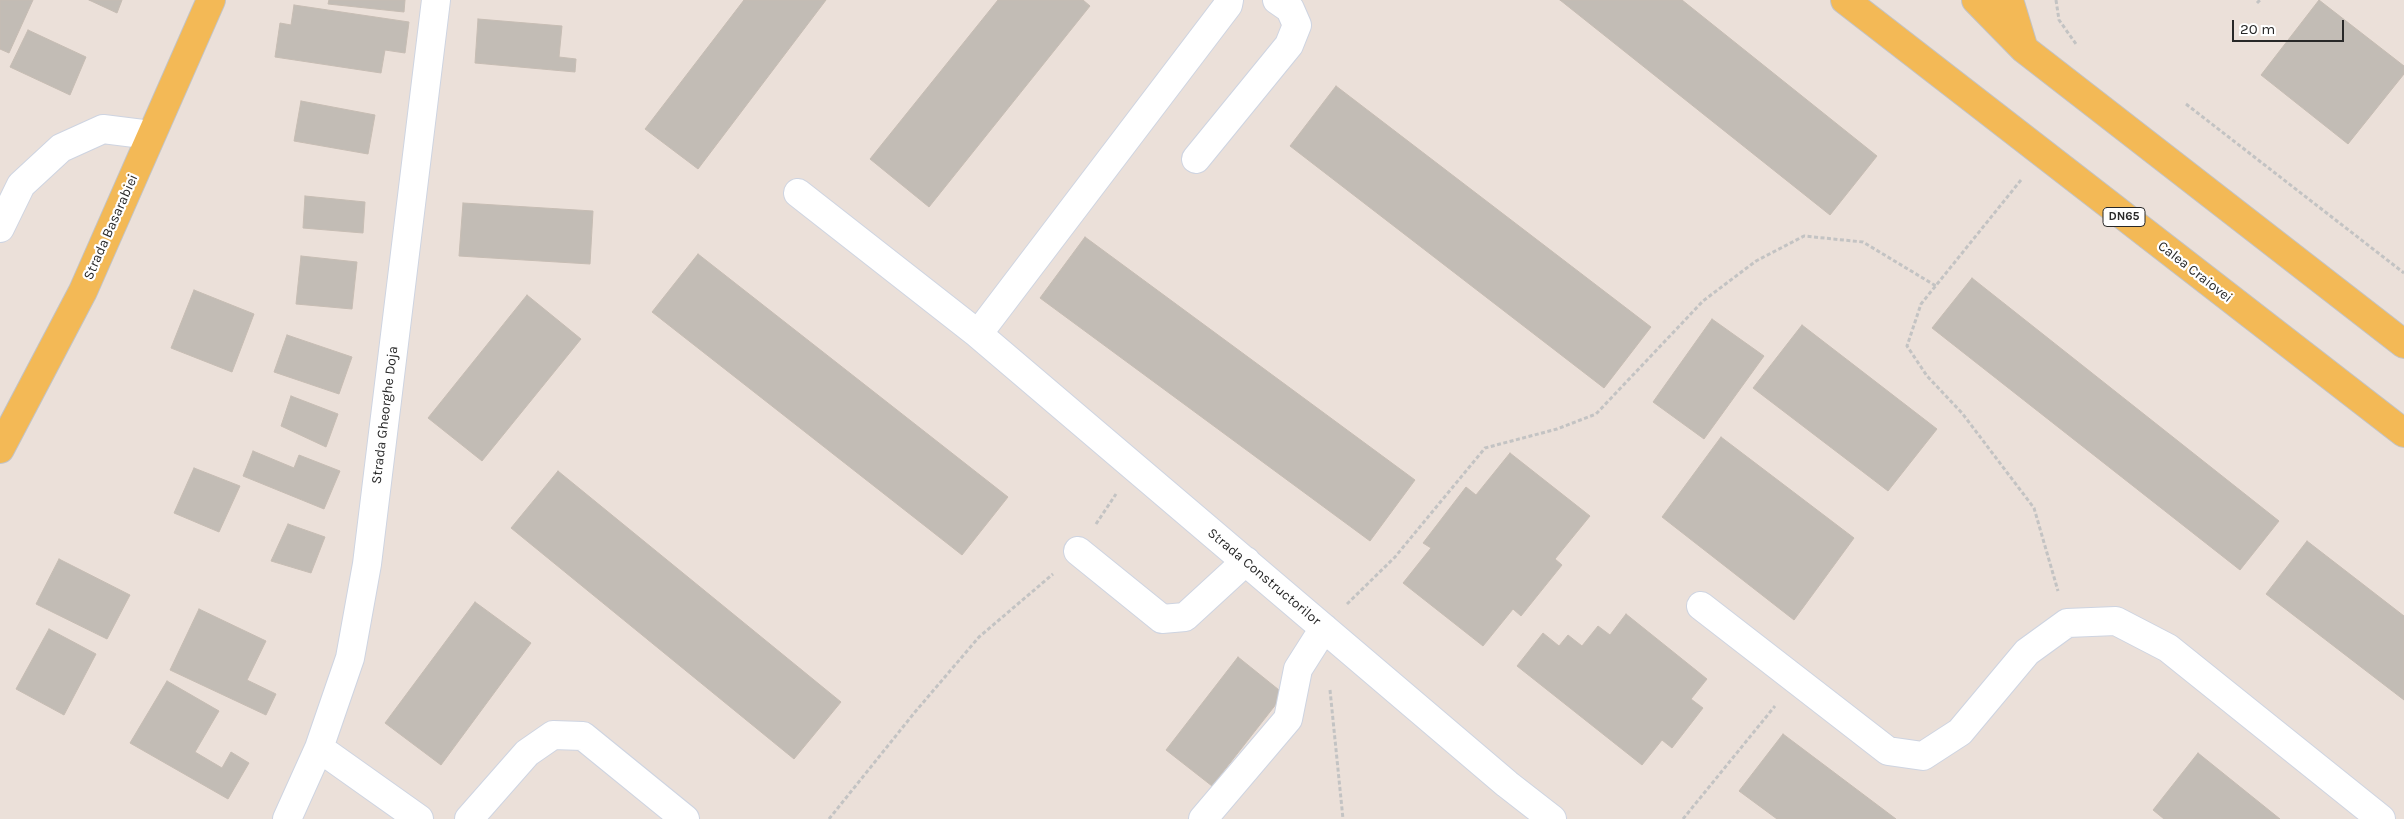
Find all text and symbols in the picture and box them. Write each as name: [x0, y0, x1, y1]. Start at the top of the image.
scale bar: [2234, 10, 2346, 42]
text: 20 m: [2240, 20, 2275, 38]
street label: Strada Basarabiei: [80, 172, 142, 282]
road number: DN65: [2103, 208, 2145, 226]
street label: Calea Craiovei: [2154, 238, 2236, 306]
street label: Strada Gheorghe Doja: [368, 345, 402, 485]
street label: Strada Constructorilor: [1204, 525, 1324, 629]

